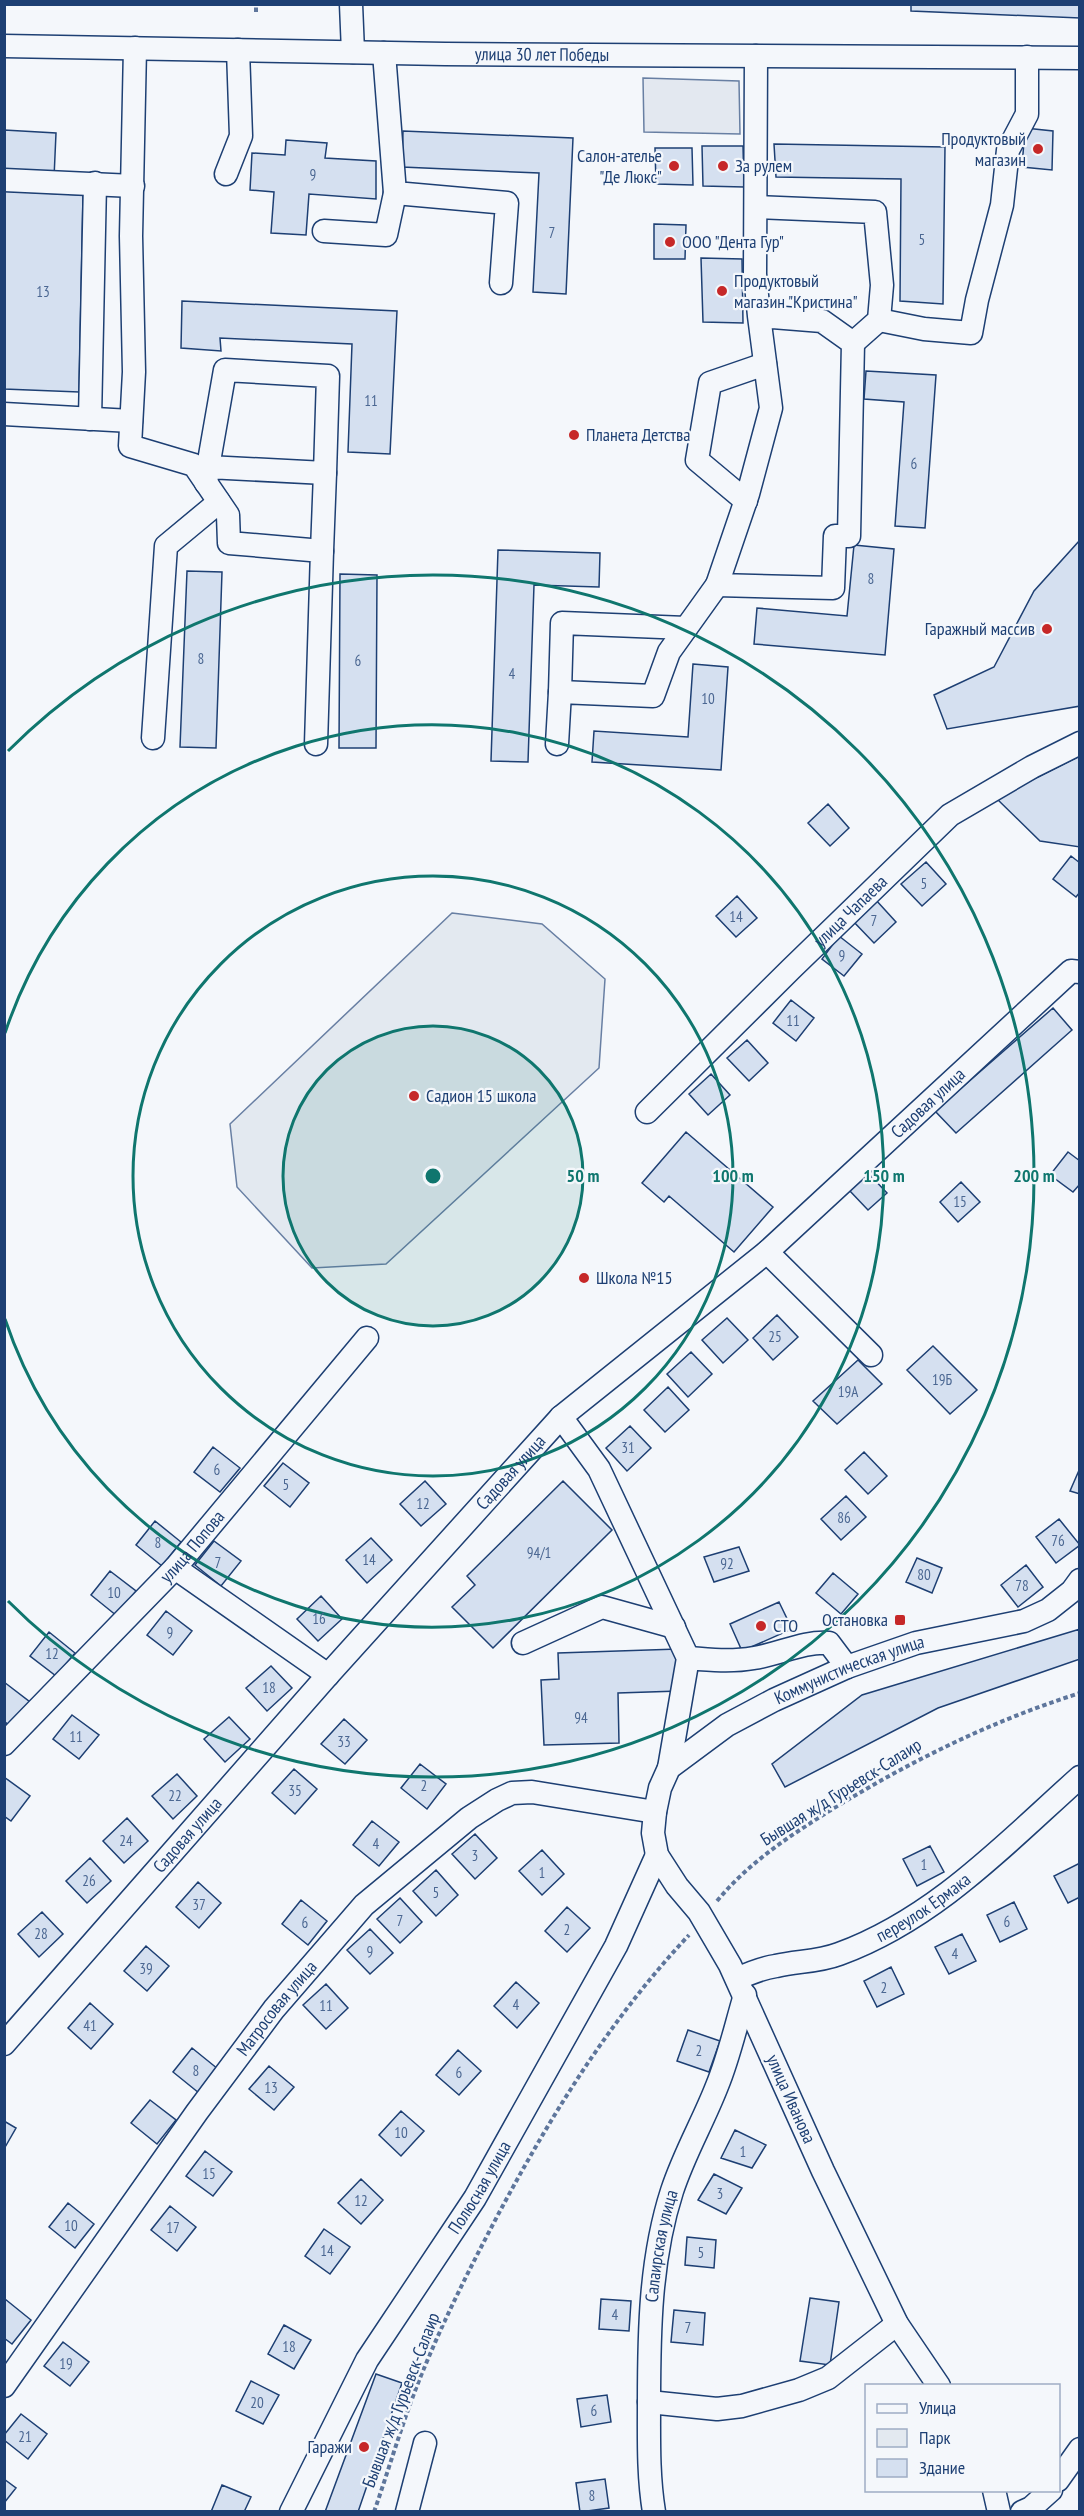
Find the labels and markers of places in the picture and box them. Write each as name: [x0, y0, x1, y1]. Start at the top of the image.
place label: Продуктовый магазин: [941, 127, 1026, 171]
marker: Продуктовый магазин: [1031, 142, 1045, 156]
place label: Салон-ателье "Де Люкс": [577, 144, 662, 188]
place label: За рулем: [735, 154, 792, 177]
marker: Салон-ателье "Де Люкс": [667, 159, 681, 173]
marker: За рулем: [716, 159, 730, 173]
place label: ООО "Дента Гур": [682, 230, 784, 253]
marker: ООО "Дента Гур": [663, 235, 677, 249]
place label: Продуктовый магазин "Кристина": [734, 269, 858, 313]
marker: Продуктовый магазин "Кристина": [715, 284, 729, 298]
place label: Планета Детства: [586, 423, 691, 446]
marker: Планета Детства: [567, 428, 581, 442]
place label: Гаражный массив: [925, 617, 1035, 640]
marker: Гаражный массив: [1040, 622, 1054, 636]
place label: Садион 15 школа: [426, 1084, 536, 1107]
marker: Садион 15 школа: [407, 1089, 421, 1103]
centre of rings: [423, 1166, 443, 1186]
place label: Школа №15: [596, 1266, 673, 1289]
marker: Школа №15: [577, 1271, 591, 1285]
place label: Остановка: [822, 1608, 888, 1631]
marker: Остановка: [893, 1613, 907, 1627]
place label: СТО: [773, 1614, 798, 1637]
marker: СТО: [754, 1619, 768, 1633]
place label: Гаражи: [307, 2435, 352, 2458]
marker: Гаражи: [357, 2440, 371, 2454]

